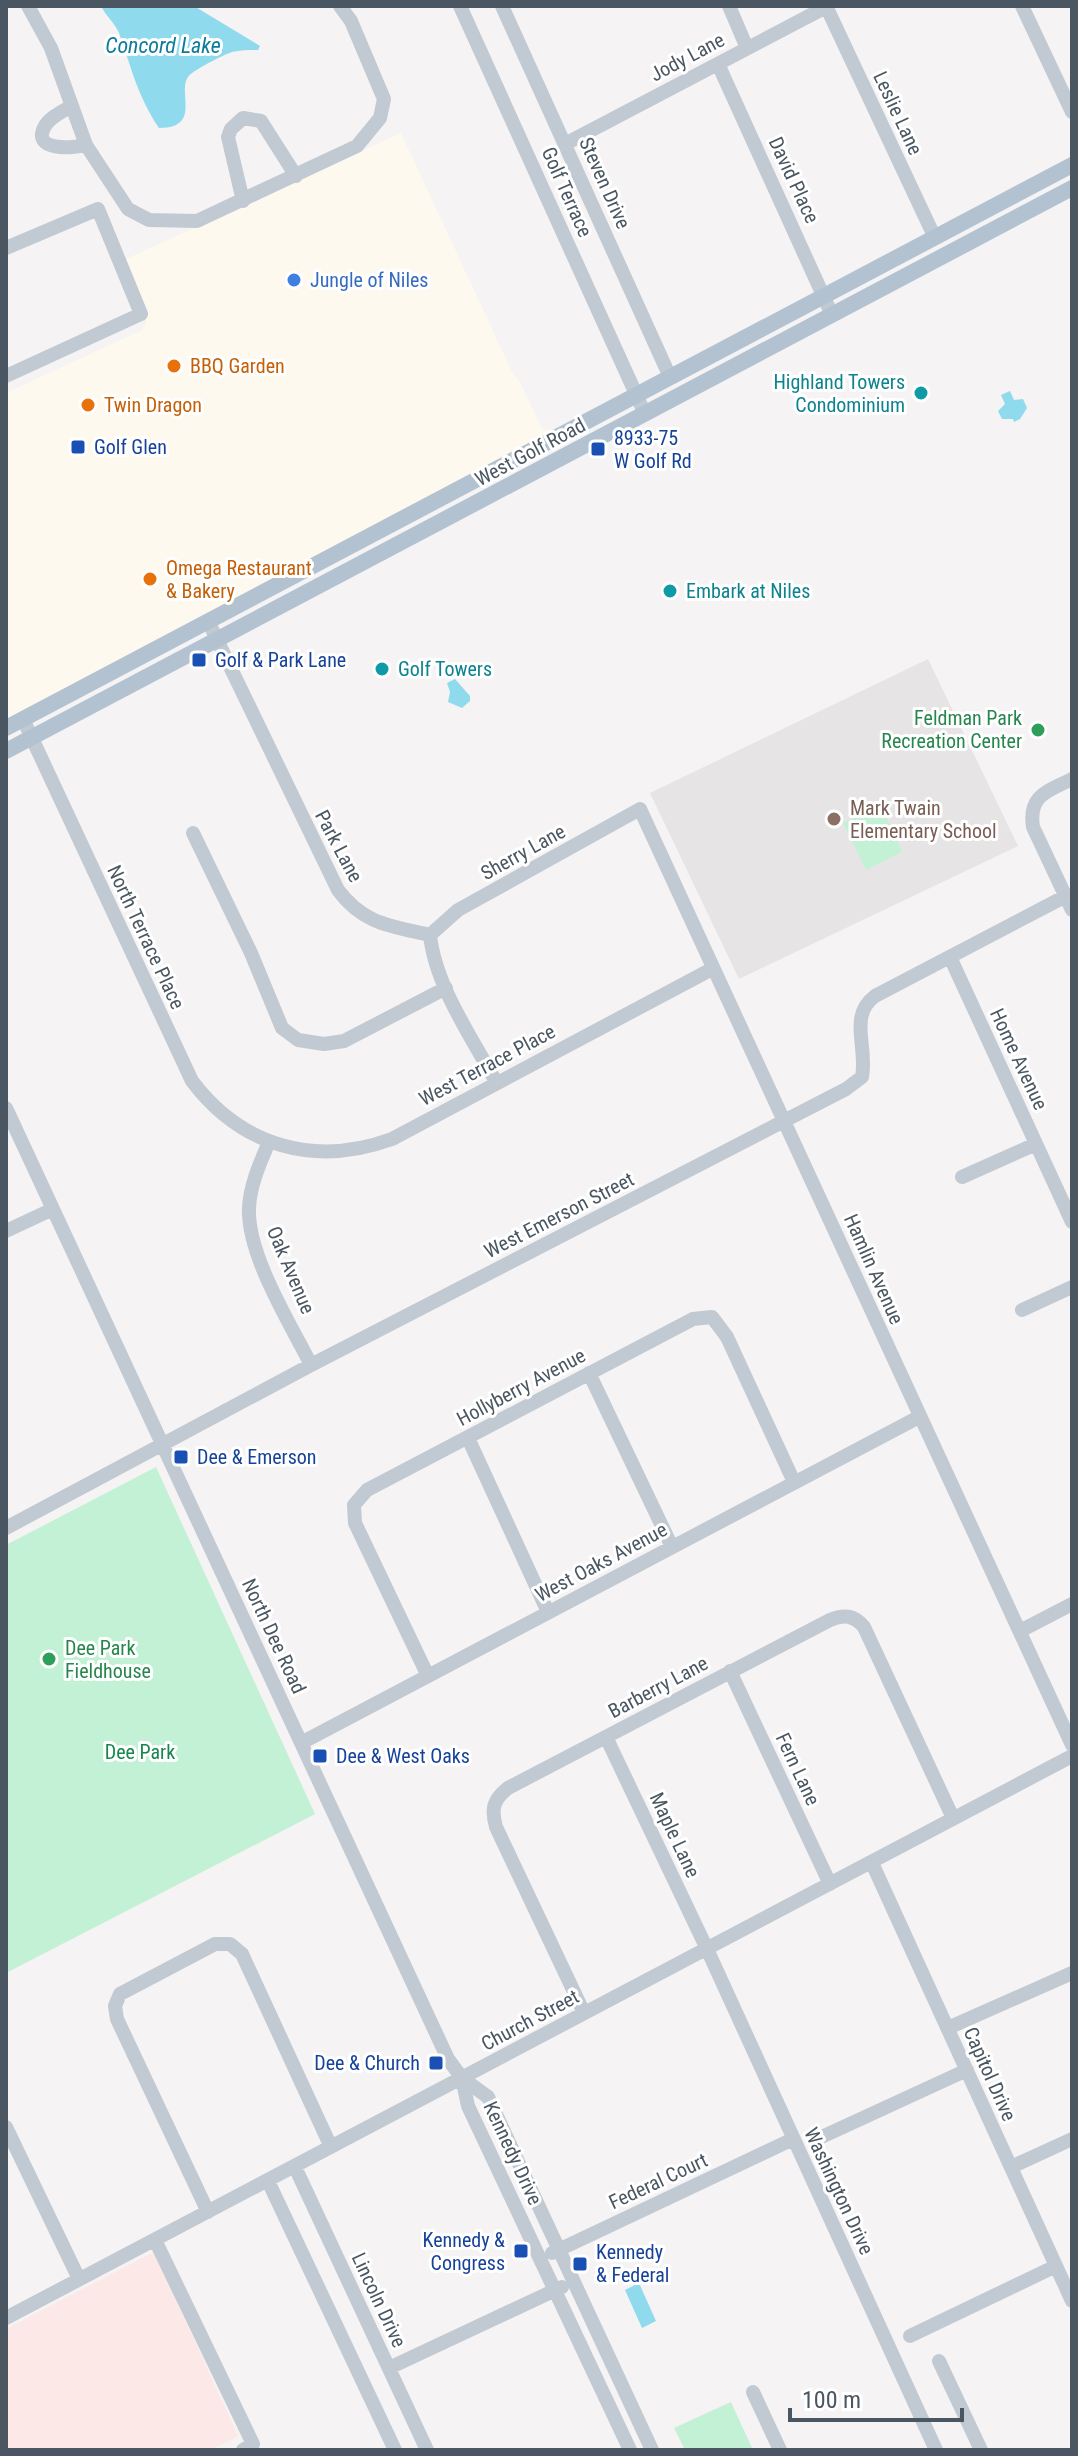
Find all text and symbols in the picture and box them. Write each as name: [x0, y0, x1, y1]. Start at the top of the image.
street label: Jody Lane: [646, 27, 728, 87]
water label: Concord Lake: [105, 33, 221, 58]
street label: Leslie Lane: [868, 67, 928, 159]
street label: David Place: [764, 133, 824, 227]
street label: Steven Drive: [574, 134, 636, 232]
street label: Golf Terrace: [537, 143, 597, 241]
place label: Jungle of Niles: [310, 268, 428, 292]
marker: Jungle of Niles: [285, 271, 303, 289]
place label: BBQ Garden: [190, 354, 285, 378]
marker: BBQ Garden: [165, 357, 183, 375]
place label: Highland Towers Condominium: [773, 370, 905, 417]
marker: Highland Towers Condominium: [912, 384, 930, 402]
place label: Twin Dragon: [104, 393, 202, 417]
marker: Twin Dragon: [79, 396, 97, 414]
street label: West Golf Road: [471, 413, 589, 491]
place label: 8933-75 W Golf Rd: [614, 426, 692, 473]
place label: Golf Glen: [94, 435, 167, 459]
marker: Golf Glen: [69, 438, 87, 456]
marker: 8933-75 W Golf Rd: [589, 440, 607, 458]
place label: Omega Restaurant & Bakery: [166, 556, 312, 603]
marker: Omega Restaurant & Bakery: [141, 570, 159, 588]
place label: Embark at Niles: [686, 579, 810, 603]
marker: Embark at Niles: [661, 582, 679, 600]
place label: Golf & Park Lane: [215, 648, 346, 672]
marker: Golf & Park Lane: [190, 651, 208, 669]
place label: Golf Towers: [398, 657, 492, 681]
marker: Golf Towers: [373, 660, 391, 678]
place label: Feldman Park Recreation Center: [881, 706, 1022, 753]
marker: Feldman Park Recreation Center: [1029, 721, 1047, 739]
place label: Mark Twain Elementary School: [850, 796, 997, 843]
street label: Park Lane: [310, 806, 368, 886]
marker: Mark Twain Elementary School: [825, 810, 843, 828]
street label: Sherry Lane: [477, 819, 569, 885]
street label: North Terrace Place: [102, 861, 190, 1013]
street label: Home Avenue: [985, 1005, 1053, 1113]
street label: West Terrace Place: [415, 1019, 559, 1111]
street label: West Emerson Street: [480, 1167, 638, 1263]
street label: Hamlin Avenue: [839, 1210, 909, 1328]
street label: Oak Avenue: [262, 1223, 320, 1317]
street label: Hollyberry Avenue: [453, 1343, 589, 1431]
place label: Dee & Emerson: [197, 1445, 317, 1469]
marker: Dee & Emerson: [172, 1448, 190, 1466]
street label: West Oaks Avenue: [531, 1517, 671, 1607]
street label: North Dee Road: [237, 1575, 311, 1697]
place label: Dee Park Fieldhouse: [65, 1636, 151, 1683]
marker: Dee Park Fieldhouse: [40, 1650, 58, 1668]
street label: Barberry Lane: [604, 1651, 712, 1723]
street label: Fern Lane: [771, 1729, 825, 1809]
park label: Dee Park: [105, 1740, 175, 1764]
place label: Dee & West Oaks: [336, 1744, 470, 1768]
marker: Dee & West Oaks: [311, 1747, 329, 1765]
street label: Maple Lane: [645, 1789, 705, 1881]
street label: Church Street: [477, 1984, 583, 2056]
street label: Capitol Drive: [959, 2023, 1021, 2125]
place label: Dee & Church: [314, 2051, 420, 2075]
marker: Dee & Church: [427, 2054, 445, 2072]
street label: Kennedy Drive: [479, 2097, 547, 2209]
street label: Washington Drive: [799, 2124, 879, 2258]
street label: Federal Court: [605, 2148, 711, 2214]
place label: Kennedy & Congress: [423, 2228, 505, 2275]
place label: Kennedy & Federal: [596, 2240, 669, 2287]
marker: Kennedy & Congress: [512, 2242, 530, 2260]
street label: Lincoln Drive: [347, 2249, 411, 2351]
marker: Kennedy & Federal: [571, 2255, 589, 2273]
scale bar: [790, 2372, 962, 2422]
text: 100 m: [802, 2386, 861, 2414]

